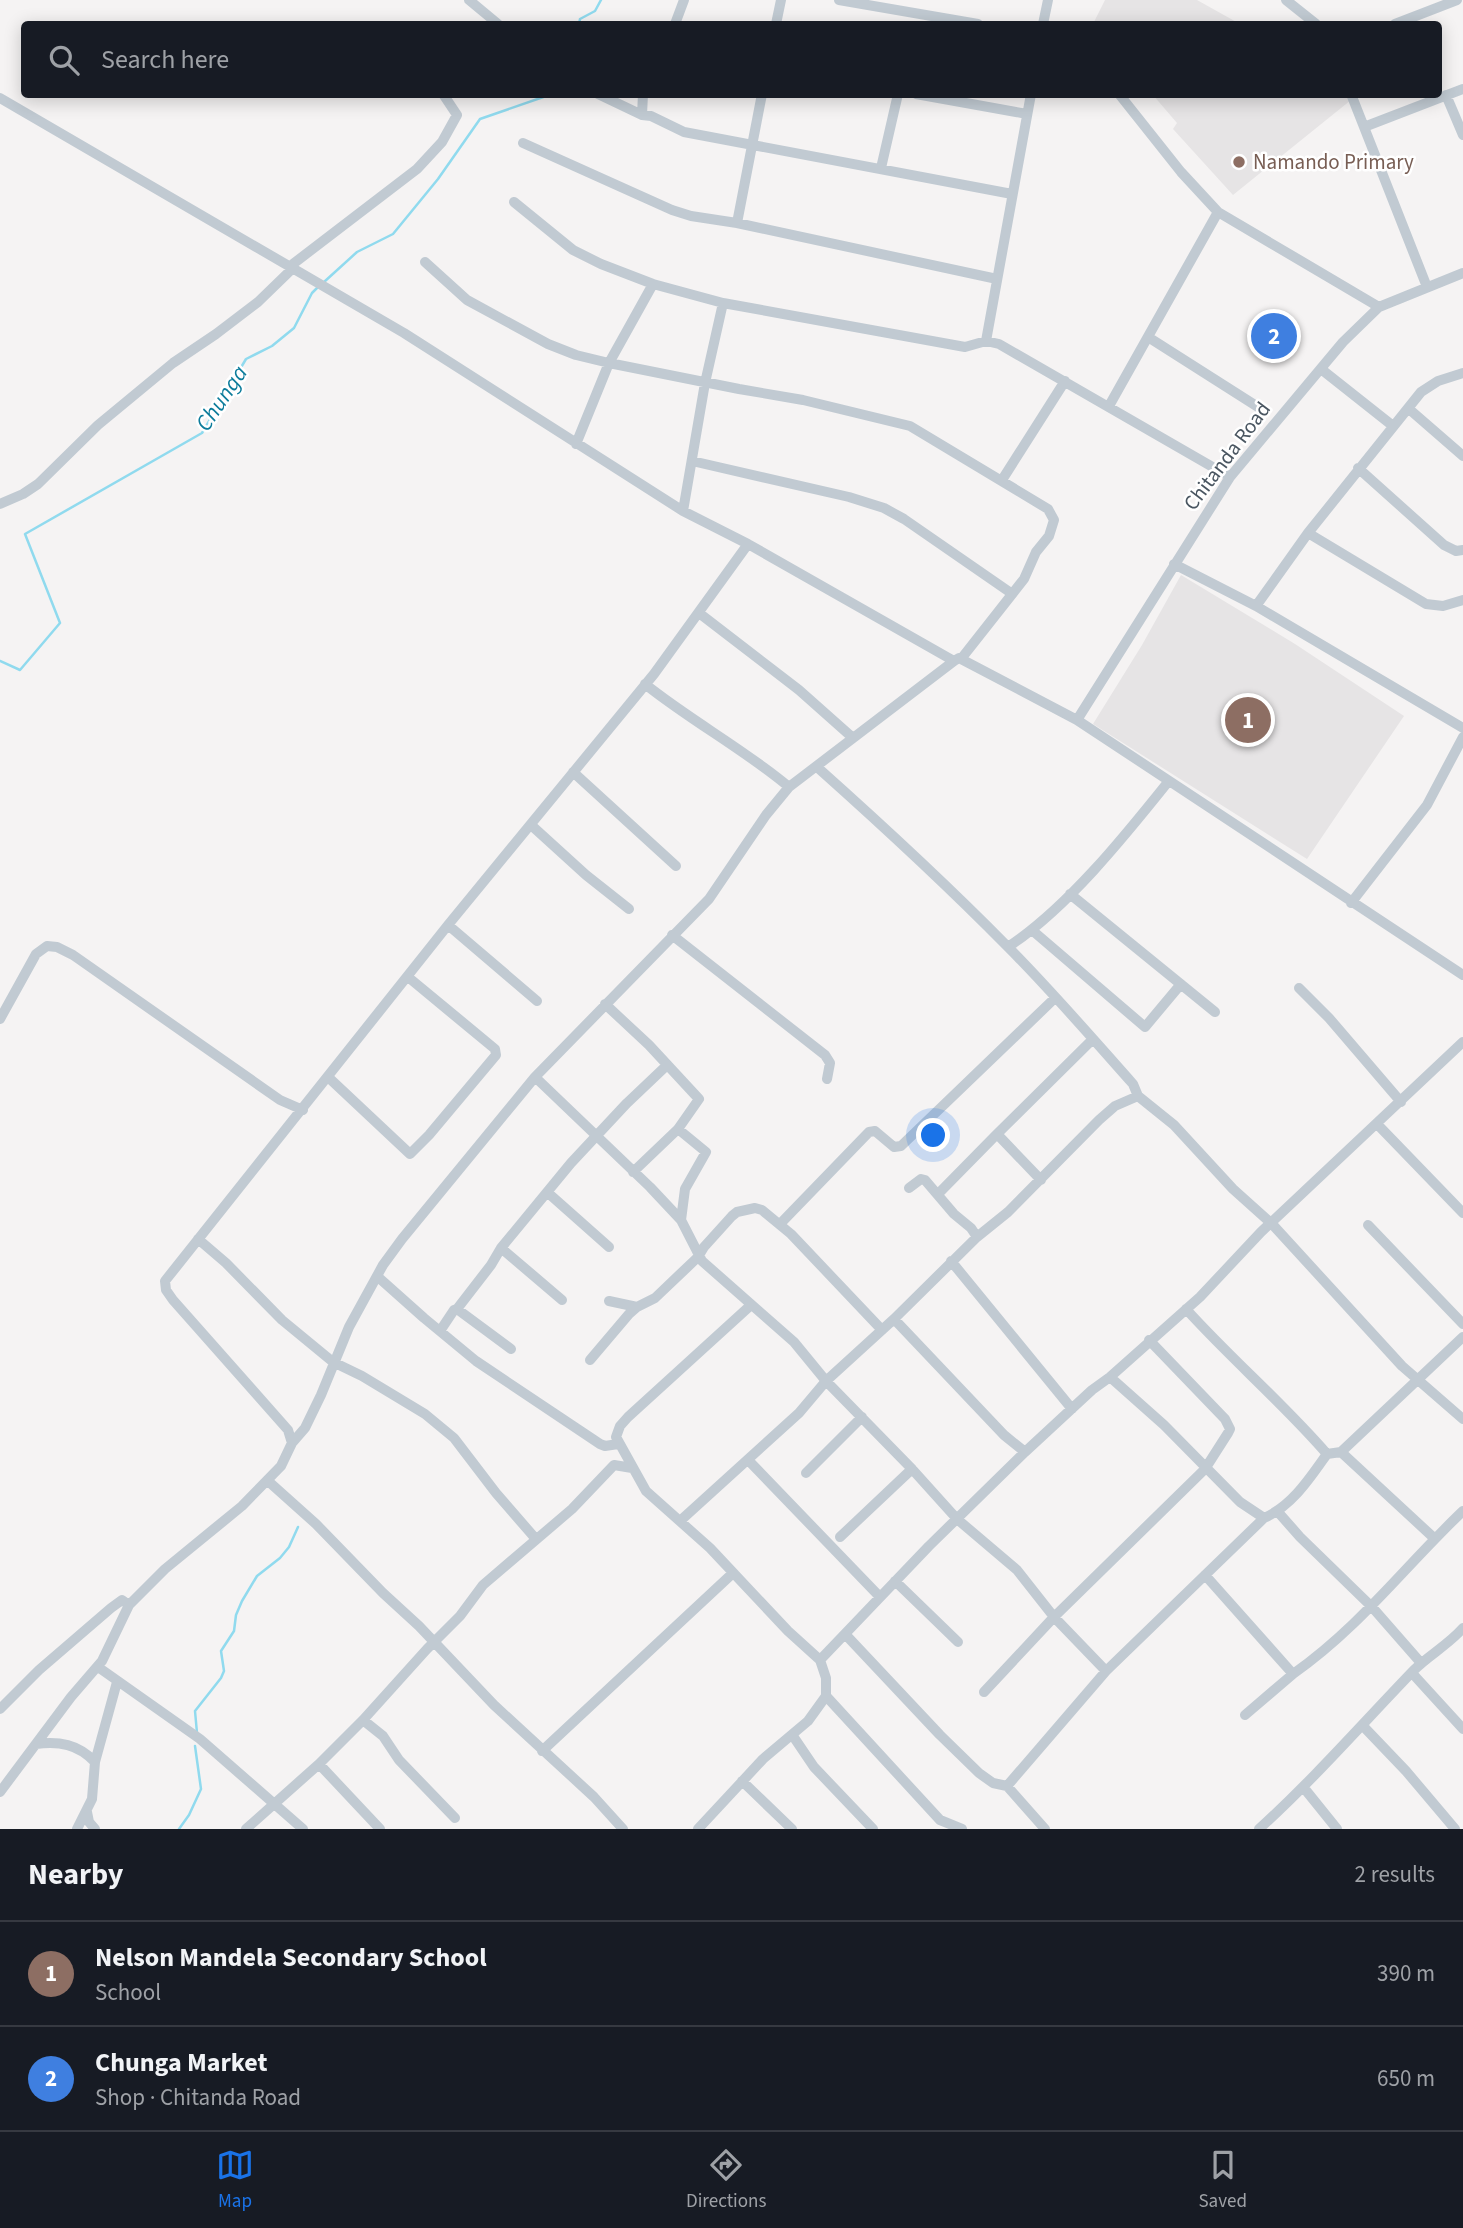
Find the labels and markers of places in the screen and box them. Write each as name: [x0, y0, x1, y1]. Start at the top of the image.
place label: Namando Primary: [1253, 147, 1414, 177]
marker: Namando Primary: [1231, 154, 1247, 170]
pin: 2: [1251, 310, 1297, 362]
pin: 1: [1225, 694, 1271, 746]

